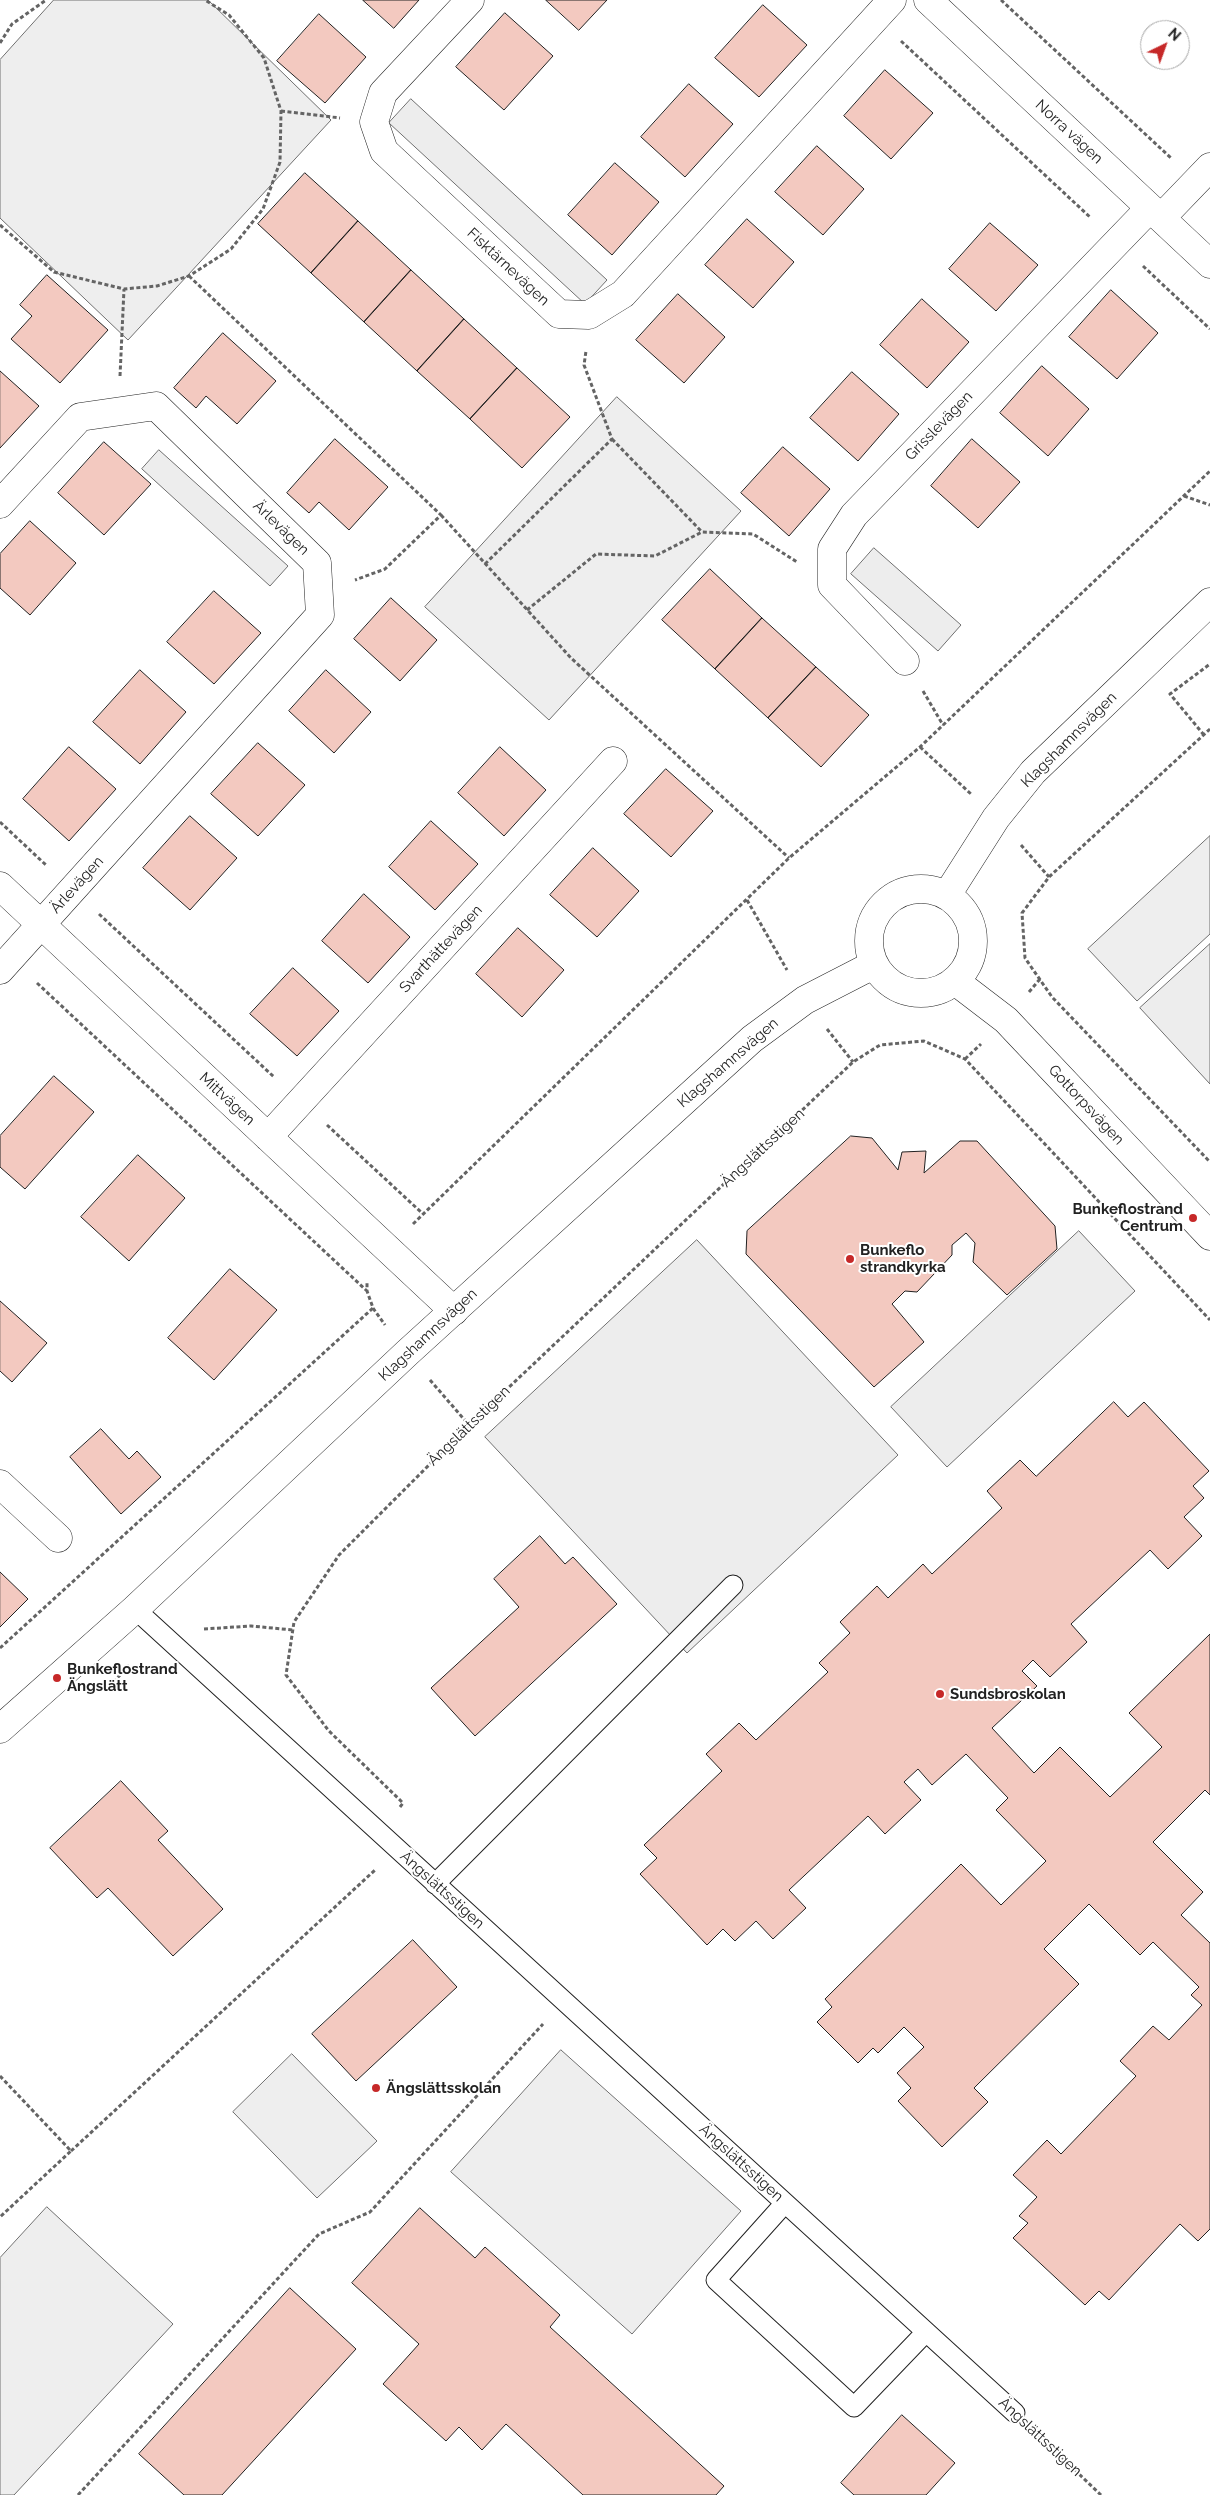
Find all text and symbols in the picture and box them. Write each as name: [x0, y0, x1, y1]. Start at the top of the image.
north arrow: [1140, 20, 1190, 70]
text: N: [1165, 25, 1184, 44]
street label: Norra vägen: [1032, 96, 1106, 168]
street label: Fisktärnevägen: [463, 224, 553, 310]
street label: Grisslevägen: [902, 388, 976, 464]
street label: Ärlevägen: [249, 497, 313, 559]
street label: Klagshamnsvägen: [1017, 688, 1121, 792]
street label: Ärlevägen: [47, 853, 107, 917]
street label: Svarthättevägen: [396, 901, 486, 997]
street label: Klagshamnsvägen: [674, 1014, 782, 1112]
street label: Gottorpsvägen: [1044, 1061, 1128, 1149]
street label: Mittvägen: [196, 1069, 258, 1129]
street label: Ängslättsstigen: [718, 1105, 808, 1191]
place label: Bunkeflostrand Centrum: [1072, 1200, 1183, 1235]
marker: Bunkeflostrand Centrum: [1187, 1212, 1199, 1224]
place label: Bunkeflo strandkyrka: [860, 1241, 946, 1276]
marker: Bunkeflo strandkyrka: [844, 1253, 856, 1265]
street label: Klagshamnsvägen: [375, 1285, 481, 1385]
street label: Ängslättsstigen: [424, 1382, 514, 1470]
place label: Bunkeflostrand Ängslätt: [67, 1660, 178, 1695]
marker: Bunkeflostrand Ängslätt: [51, 1672, 63, 1684]
place label: Sundsbroskolan: [950, 1685, 1066, 1703]
marker: Sundsbroskolan: [934, 1688, 946, 1700]
street label: Ängslättsstigen: [396, 1847, 488, 1933]
place label: Ängslättsskolan: [386, 2079, 501, 2097]
marker: Ängslättsskolan: [370, 2082, 382, 2094]
street label: Ängslättsstigen: [695, 2120, 787, 2206]
street label: Ängslättsstigen: [995, 2394, 1085, 2480]

